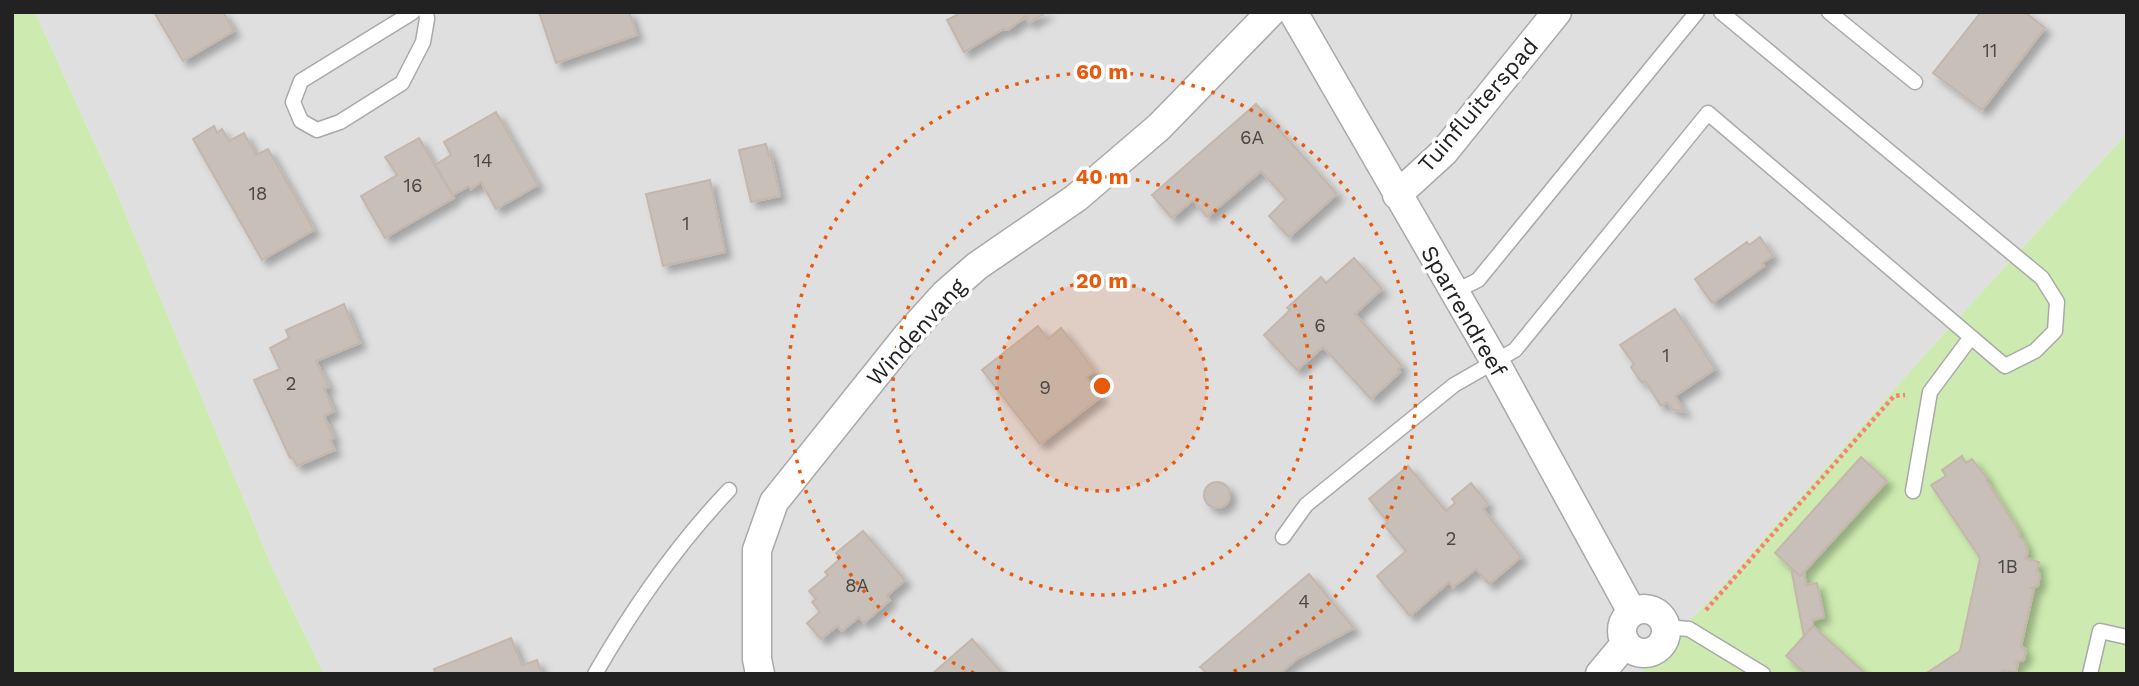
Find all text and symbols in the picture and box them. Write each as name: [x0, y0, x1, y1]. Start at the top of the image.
street label: Tuinfluiterspad: [1413, 33, 1544, 178]
house number: 11: [1983, 39, 1997, 62]
text: 60 m: [1076, 59, 1128, 84]
house number: 6A: [1240, 126, 1265, 149]
house number: 14: [473, 149, 493, 172]
text: 40 m: [1076, 164, 1128, 189]
house number: 16: [404, 174, 422, 197]
house number: 18: [248, 182, 268, 205]
house number: 1: [682, 212, 690, 235]
street label: Sparrendreef: [1415, 241, 1512, 382]
text: 20 m: [1076, 268, 1128, 293]
street label: Windenvang: [861, 272, 972, 392]
house number: 6: [1314, 314, 1326, 337]
house number: 1: [1662, 344, 1670, 367]
house number: 2: [285, 372, 297, 395]
centre of rings: [1090, 374, 1114, 398]
house number: 9: [1039, 376, 1051, 399]
house number: 2: [1445, 527, 1457, 550]
house number: 1B: [1998, 555, 2018, 578]
house number: 8A: [845, 574, 870, 597]
house number: 4: [1298, 590, 1310, 613]

